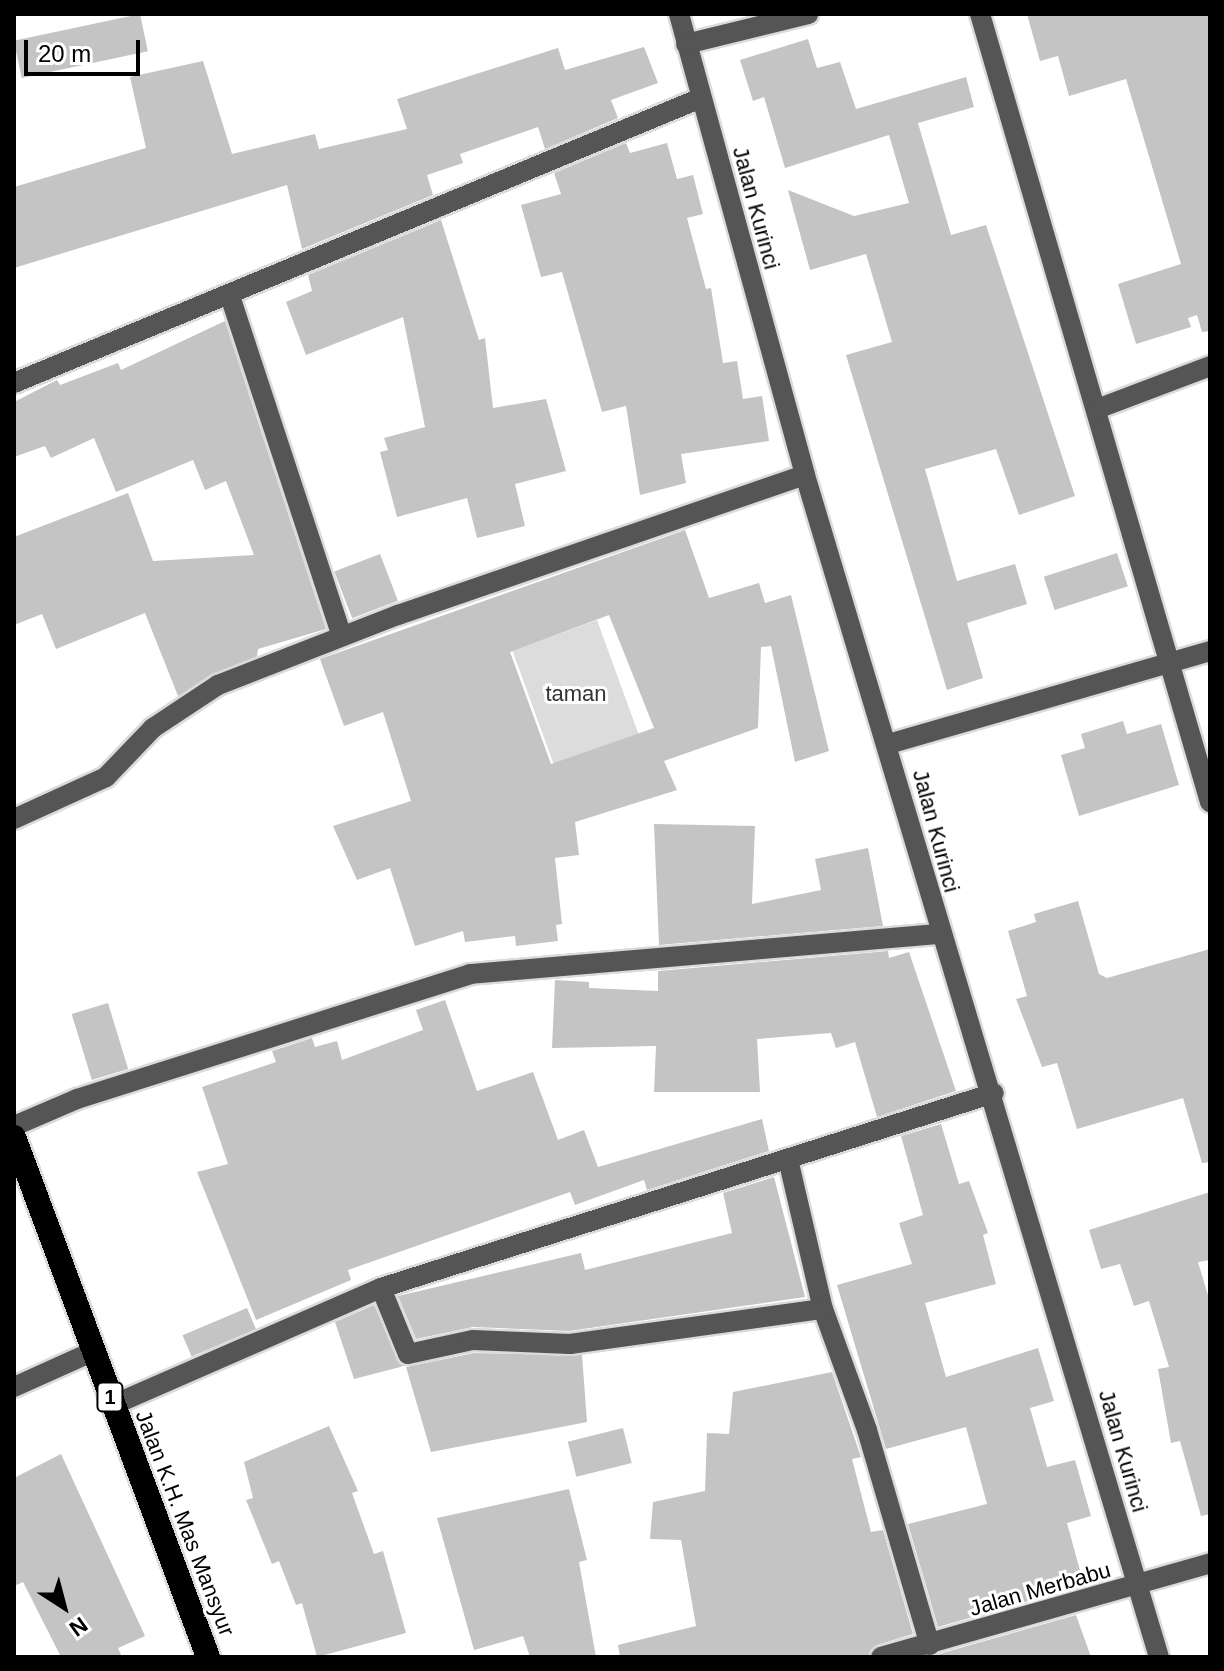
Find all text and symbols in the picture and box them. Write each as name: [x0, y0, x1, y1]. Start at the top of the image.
scale bar: [28, 24, 144, 74]
text: 20 m: [38, 40, 91, 67]
street label: Jalan Kurinci: [727, 144, 785, 272]
park label: taman: [545, 681, 607, 707]
street label: Jalan Kurinci: [907, 767, 965, 895]
road number: 1: [96, 1381, 124, 1413]
street label: Jalan Kurinci: [1093, 1387, 1153, 1515]
street label: Jalan K.H. Mas Mansyur: [130, 1406, 240, 1640]
street label: Jalan Merbabu: [966, 1556, 1114, 1622]
north arrow: [24, 1567, 104, 1647]
text: N: [65, 1612, 92, 1642]

